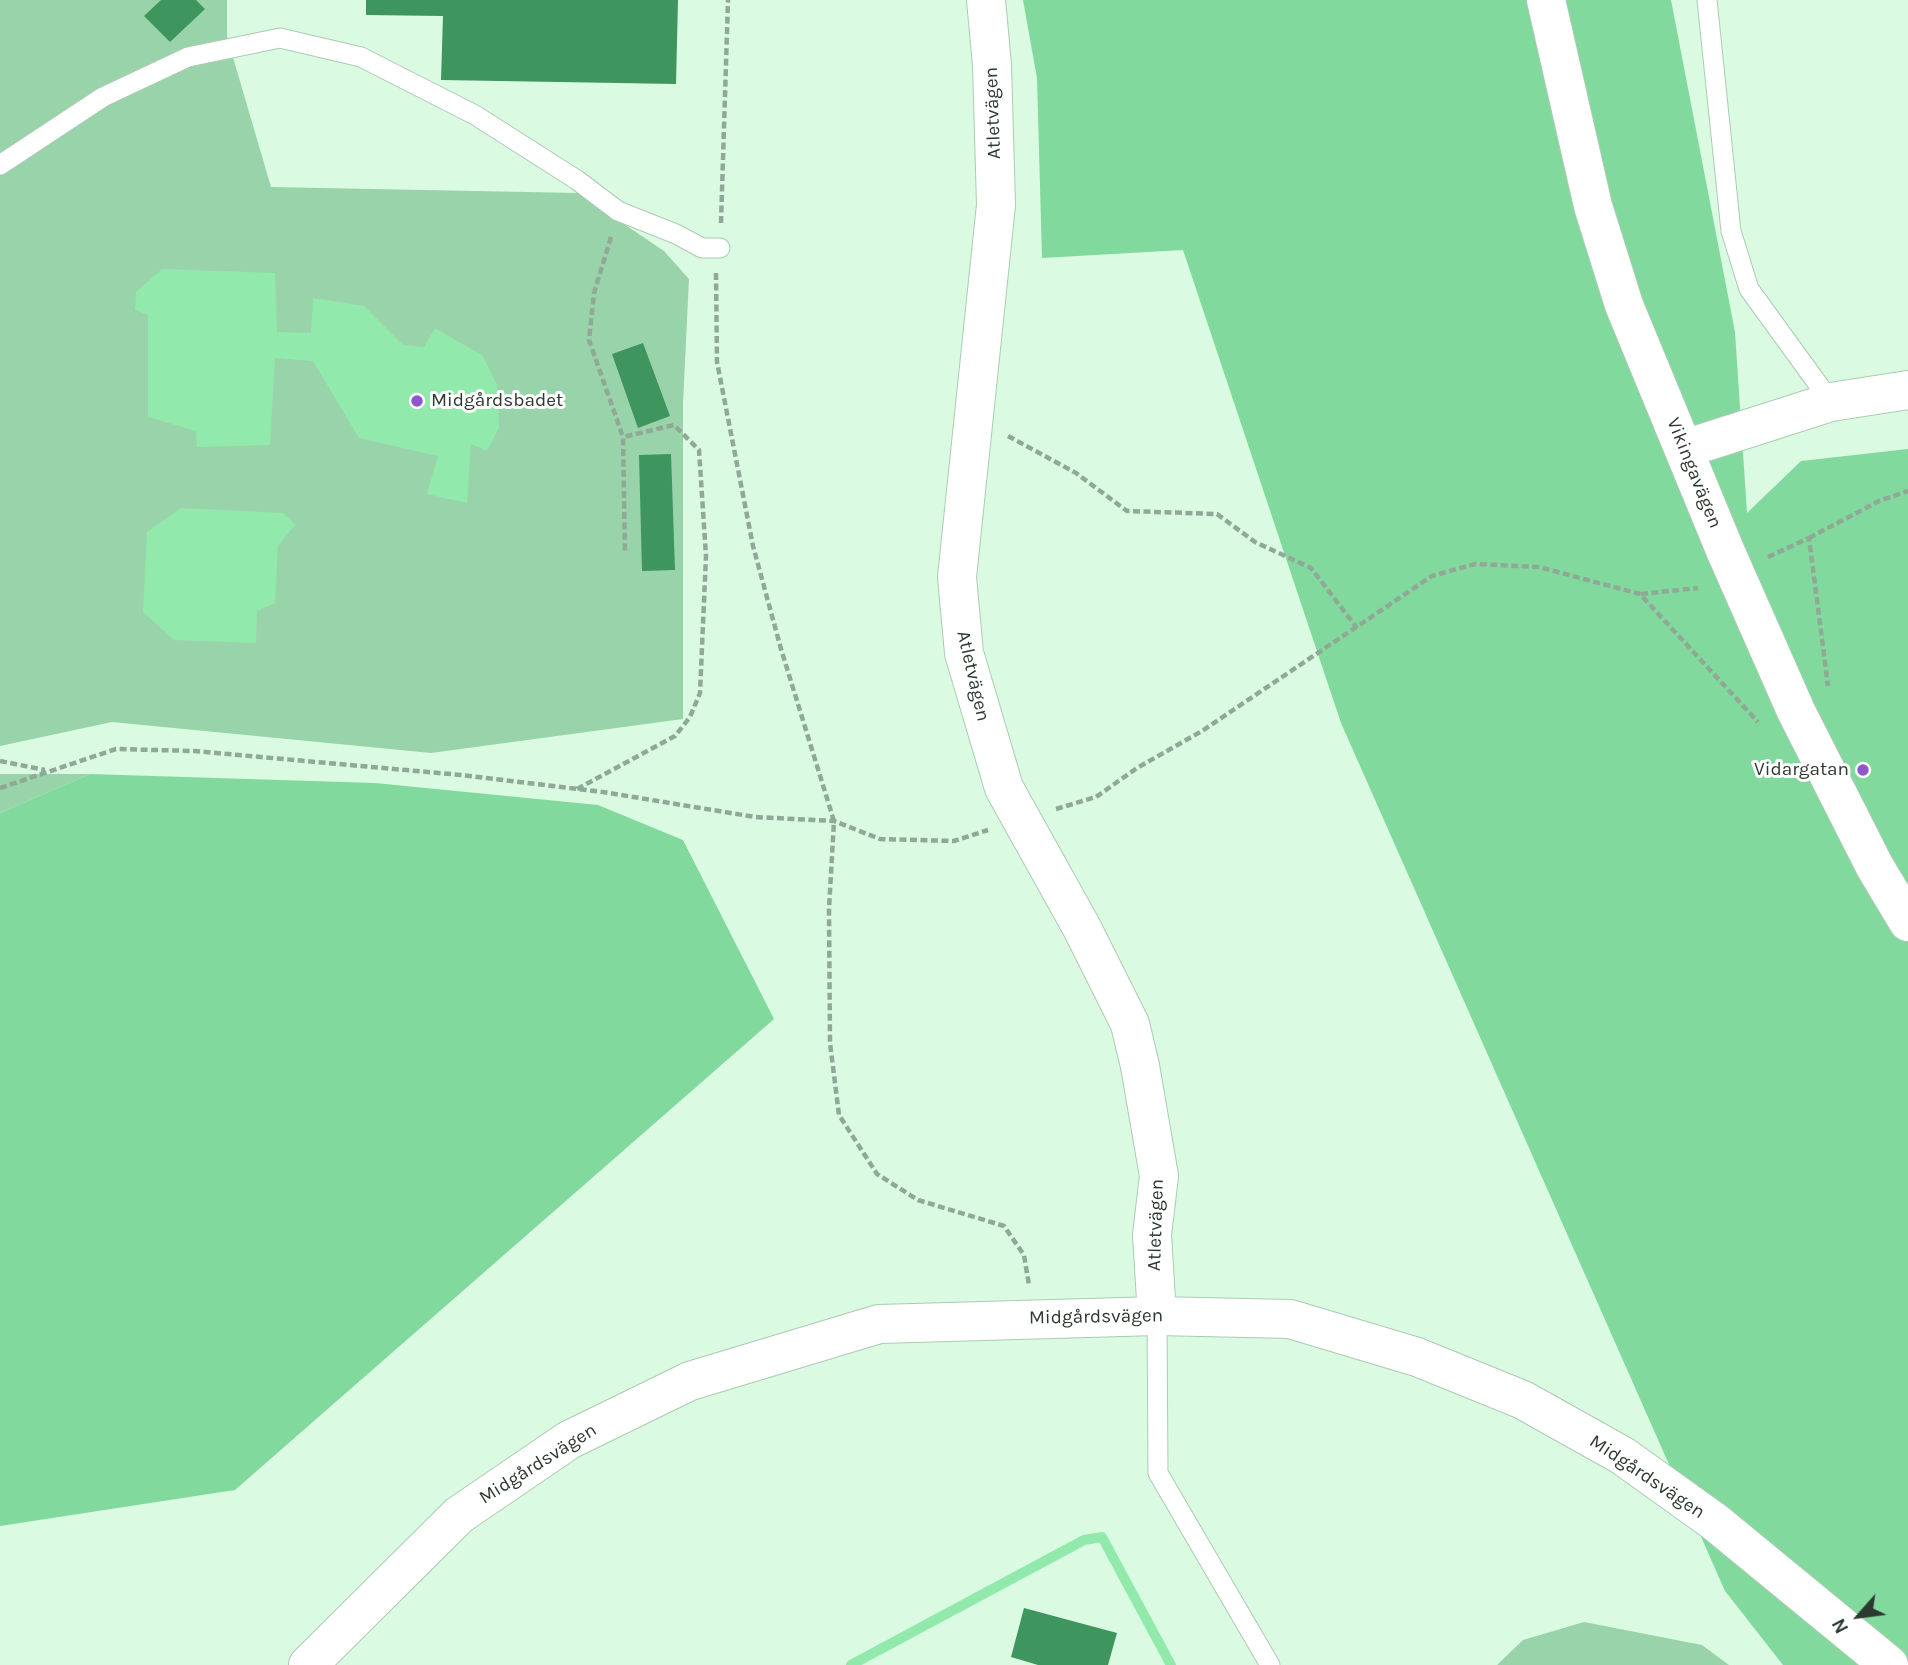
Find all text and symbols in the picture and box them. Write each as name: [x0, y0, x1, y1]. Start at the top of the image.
street label: Atletvägen: [980, 67, 1006, 159]
place label: Midgårdsbadet: [431, 390, 563, 412]
marker: Midgårdsbadet: [409, 393, 425, 409]
street label: Vikingavägen: [1661, 414, 1727, 532]
street label: Atletvägen: [952, 628, 994, 724]
place label: Vidargatan: [1754, 759, 1849, 781]
marker: Vidargatan: [1855, 762, 1871, 778]
street label: Atletvägen: [1143, 1179, 1169, 1271]
street label: Midgårdsvägen: [1029, 1304, 1163, 1330]
street label: Midgårdsvägen: [475, 1419, 601, 1509]
street label: Midgårdsvägen: [1585, 1430, 1709, 1524]
north arrow: [1824, 1581, 1894, 1651]
text: N: [1828, 1615, 1853, 1637]

